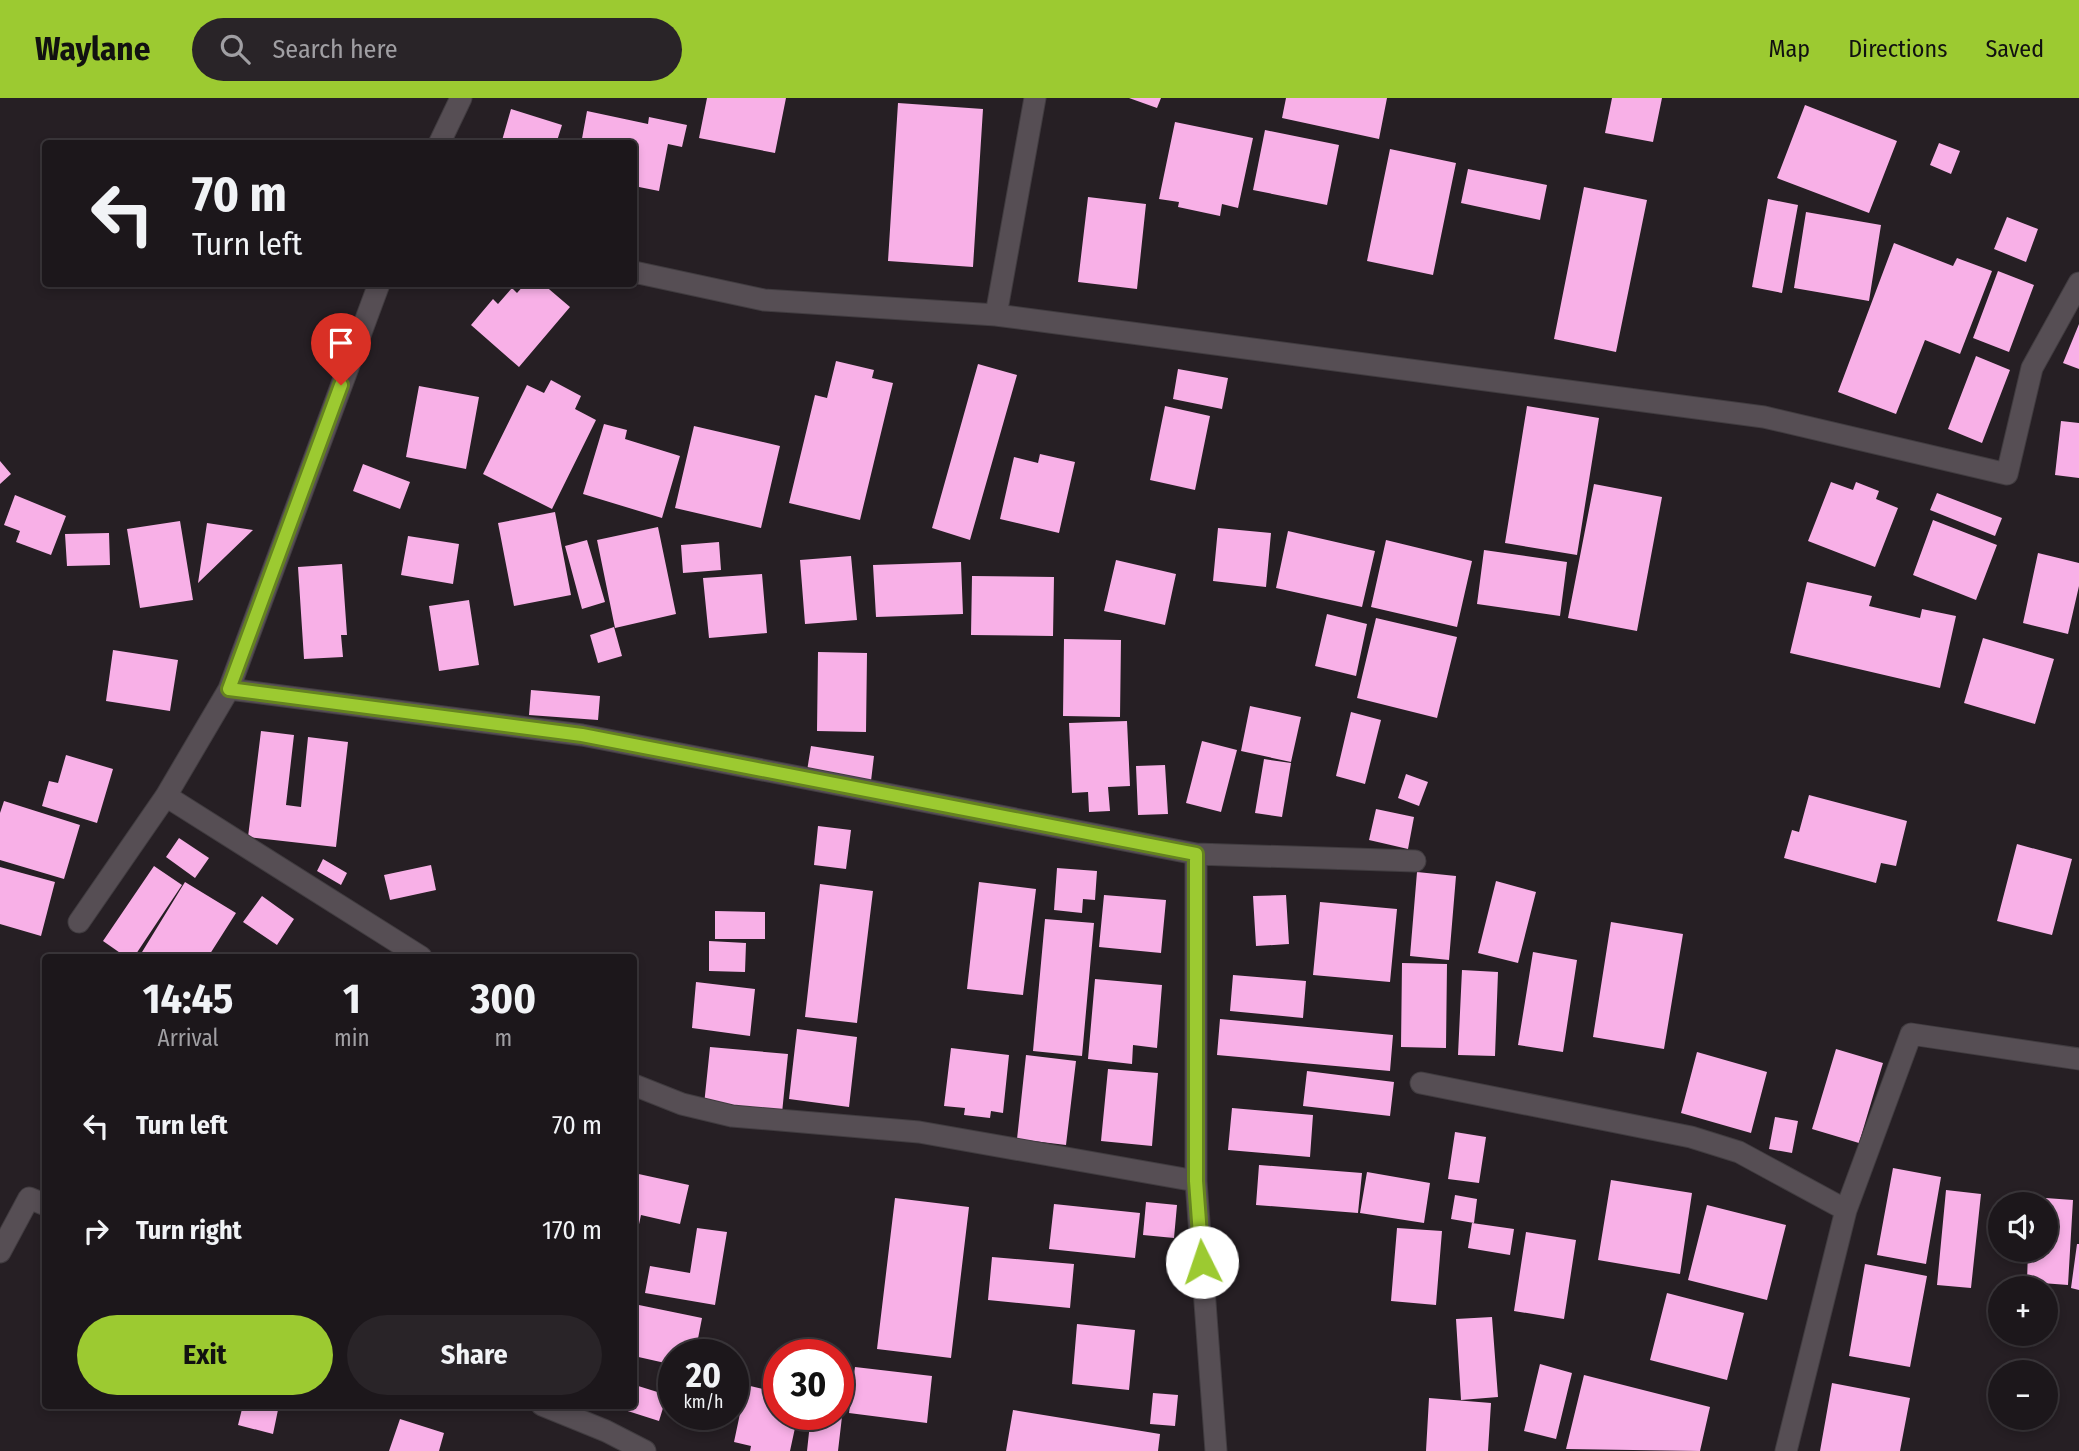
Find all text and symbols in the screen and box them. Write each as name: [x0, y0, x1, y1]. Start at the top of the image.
search box: [192, 18, 682, 81]
text: Waylane: [35, 29, 150, 69]
icon: search: [216, 30, 254, 68]
text: Search here: [272, 34, 398, 65]
text: Map: [1769, 35, 1810, 63]
text: Directions: [1848, 35, 1947, 63]
text: Saved: [1985, 35, 2044, 63]
text: 70 m: [192, 165, 287, 224]
icon: left: [77, 168, 168, 259]
text: Turn left: [192, 225, 302, 263]
pin: [311, 313, 371, 385]
icon: arrive: [322, 324, 360, 362]
text: 14:45: [143, 974, 233, 1024]
text: 1: [343, 974, 361, 1024]
text: 300: [470, 974, 536, 1024]
text: Arrival: [158, 1024, 219, 1052]
text: min: [334, 1024, 370, 1052]
text: m: [494, 1024, 512, 1052]
icon: left: [77, 1107, 115, 1145]
text: Turn left: [136, 1110, 228, 1141]
text: 70 m: [552, 1110, 602, 1141]
map controls: [1988, 1192, 2058, 1430]
button: sound: [1988, 1192, 2058, 1262]
icon: right: [77, 1212, 115, 1250]
text: Turn right: [136, 1215, 242, 1246]
text: 170 m: [542, 1215, 602, 1246]
position arrow: [1165, 1225, 1239, 1299]
button: +: [1988, 1276, 2058, 1346]
button: Exit: [77, 1315, 333, 1395]
button: Share: [347, 1315, 602, 1395]
speed limit sign: 30: [763, 1339, 854, 1430]
text: 20: [686, 1354, 721, 1396]
button: −: [1988, 1360, 2058, 1430]
text: km/h: [683, 1391, 724, 1413]

